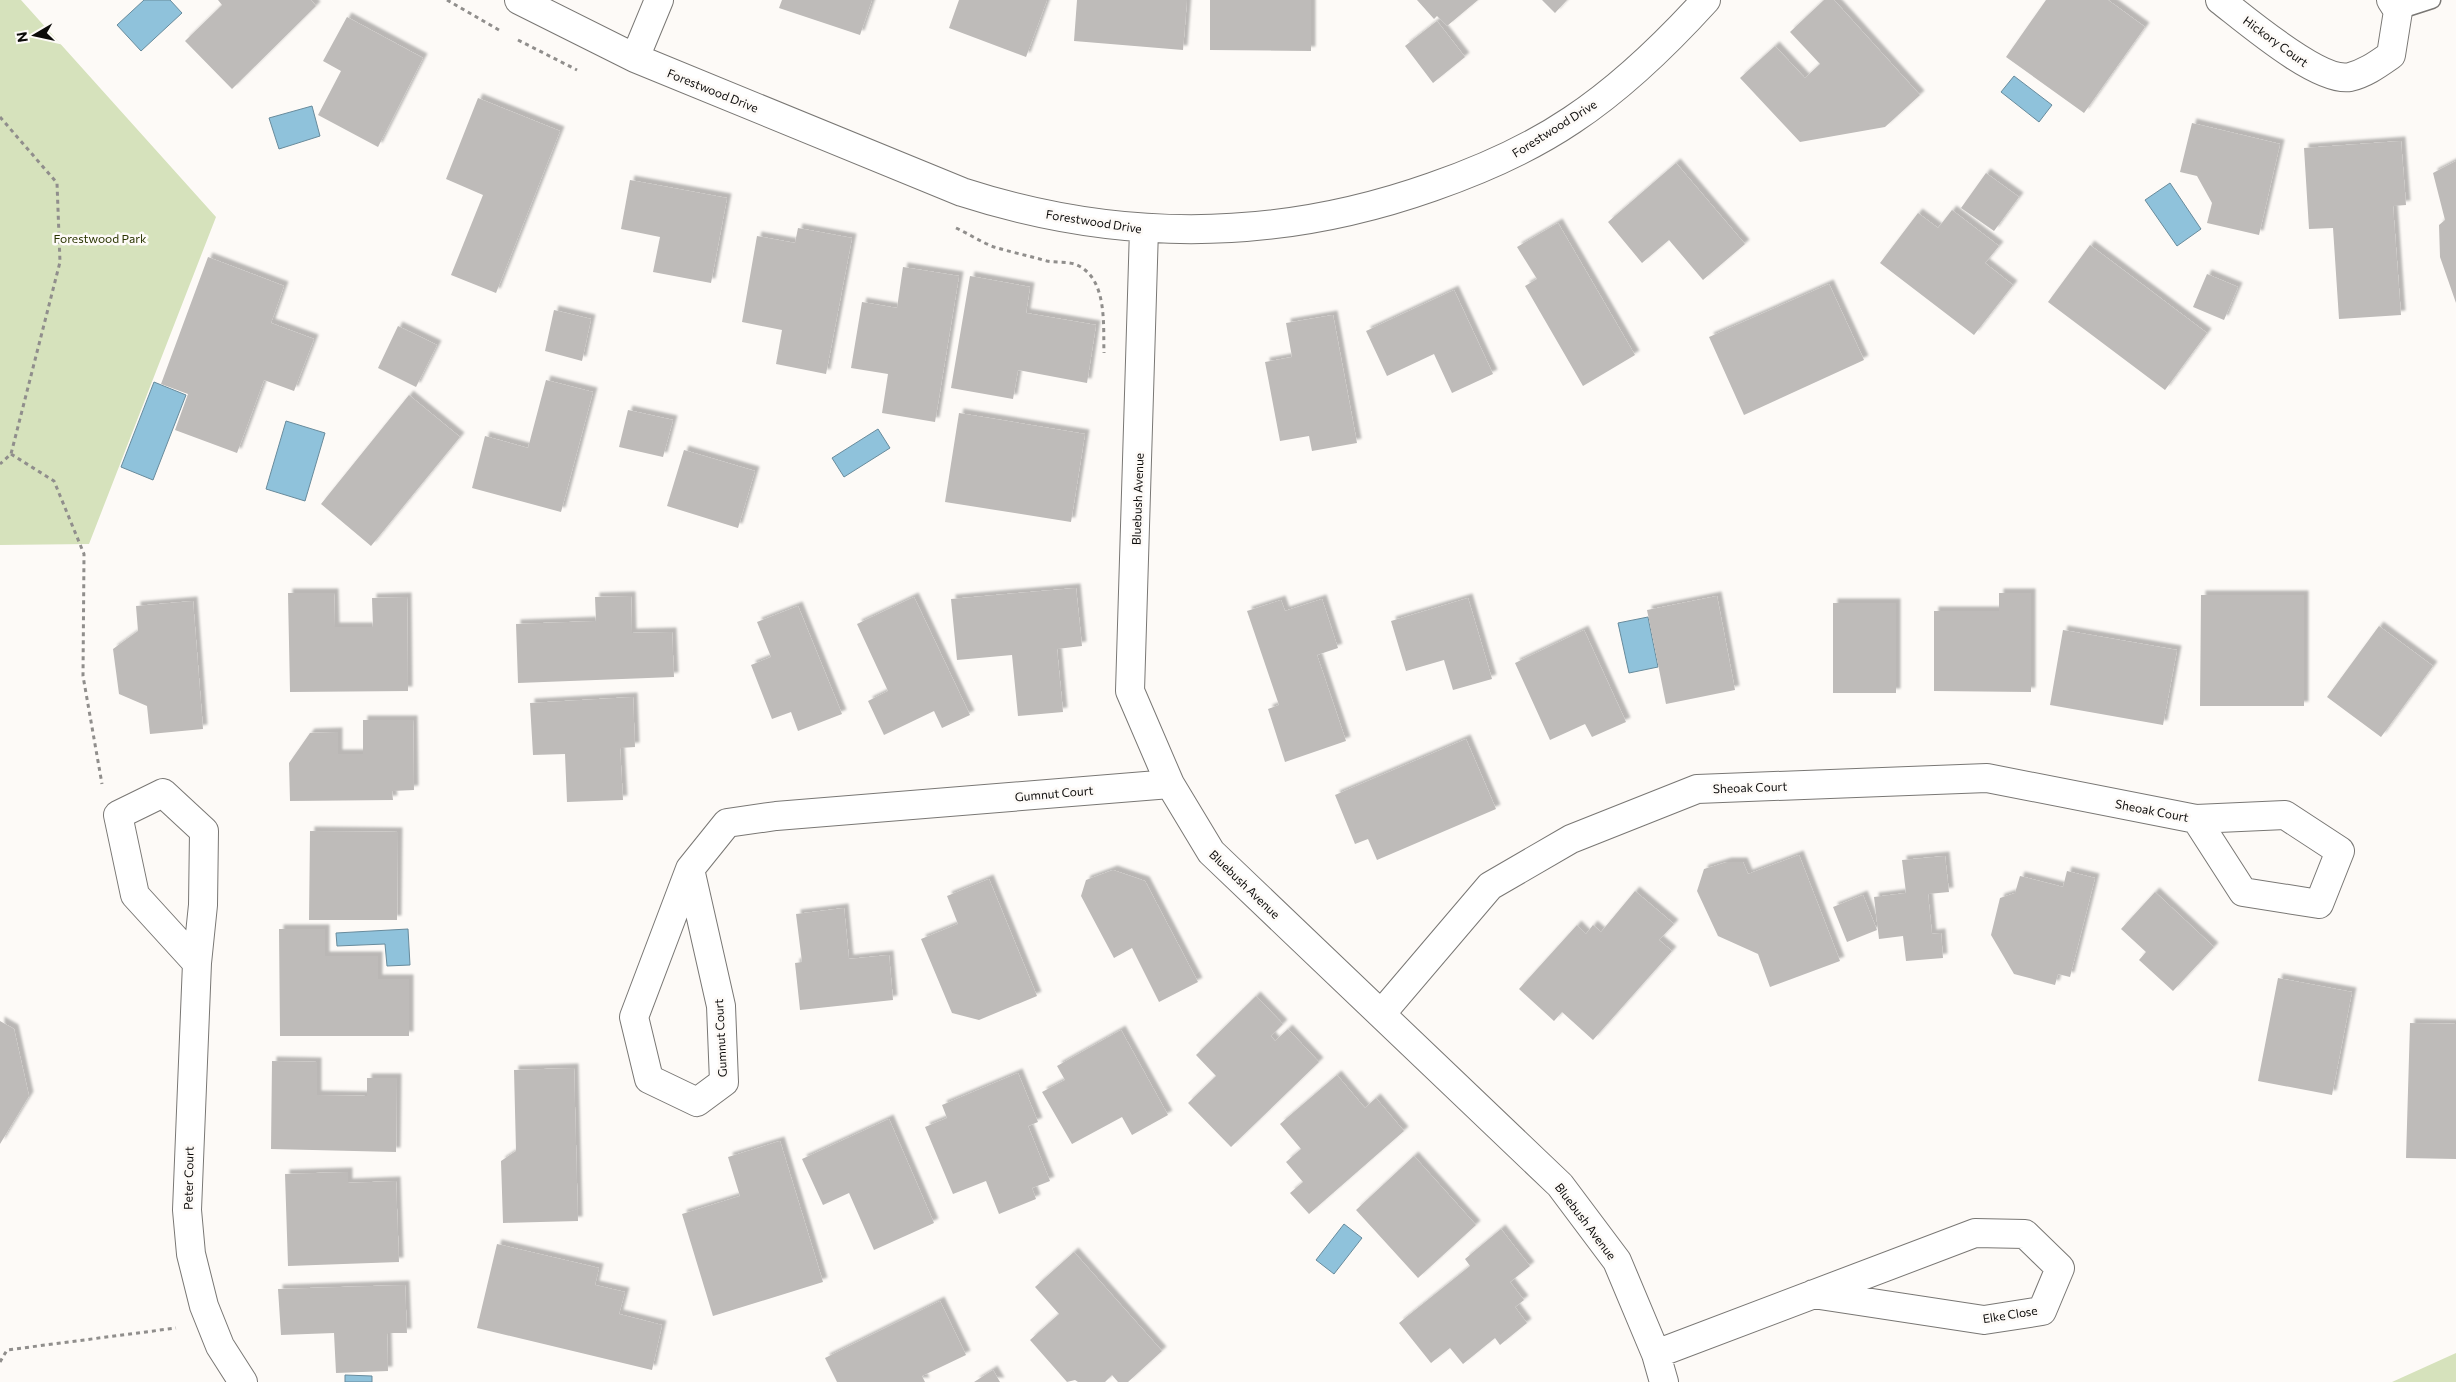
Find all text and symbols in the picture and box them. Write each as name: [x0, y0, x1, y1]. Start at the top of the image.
north arrow: [10, 10, 60, 60]
street label: Hickory Court: [2241, 13, 2311, 69]
text: N: [12, 31, 31, 44]
street label: Forestwood Drive: [665, 65, 761, 115]
street label: Forestwood Drive: [1509, 96, 1599, 160]
street label: Forestwood Drive: [1045, 206, 1143, 236]
park label: Forestwood Park: [53, 231, 147, 245]
street label: Bluebush Avenue: [1128, 453, 1146, 545]
street label: Sheoak Court: [1713, 779, 1787, 795]
street label: Gumnut Court: [1014, 783, 1094, 803]
street label: Sheoak Court: [2114, 796, 2190, 824]
street label: Bluebush Avenue: [1207, 847, 1283, 921]
street label: Gumnut Court: [711, 998, 729, 1078]
street label: Peter Court: [180, 1146, 196, 1210]
street label: Bluebush Avenue: [1553, 1180, 1619, 1262]
street label: Elke Close: [1982, 1303, 2038, 1325]

